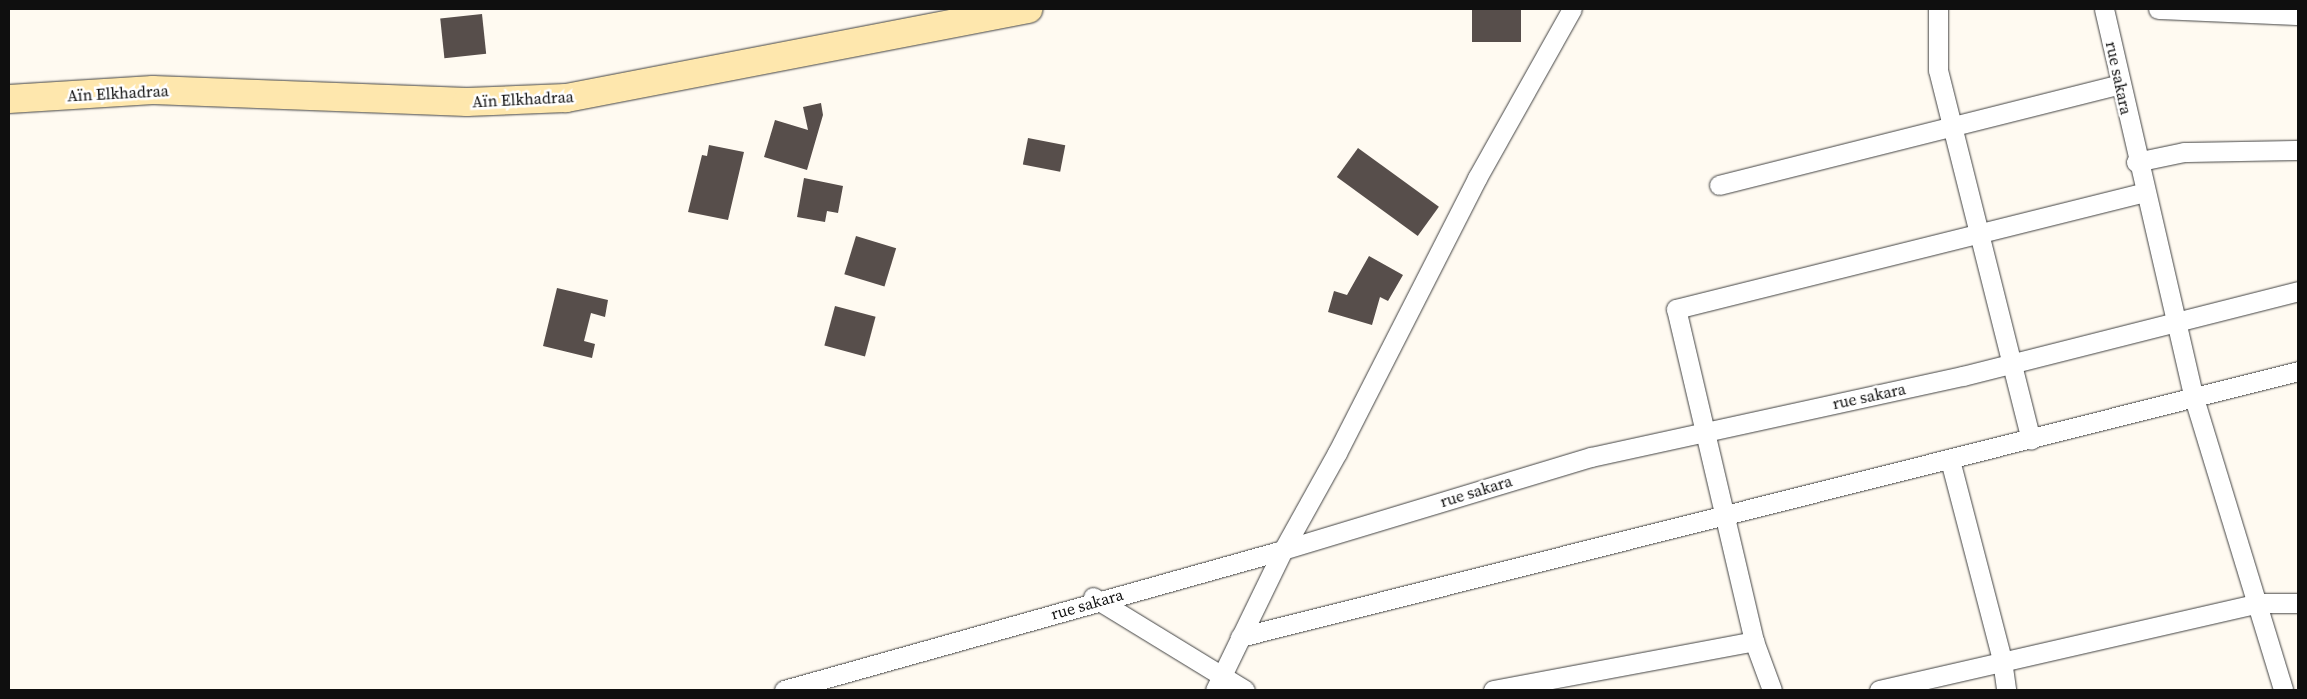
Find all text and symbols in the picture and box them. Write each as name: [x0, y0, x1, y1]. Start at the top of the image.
street label: rue sakara: [2102, 40, 2136, 116]
street label: Aïn Elkhadraa: [67, 81, 169, 105]
street label: Aïn Elkhadraa: [472, 87, 574, 111]
street label: rue sakara: [1831, 379, 1907, 413]
street label: rue sakara: [1438, 471, 1514, 511]
street label: rue sakara: [1049, 585, 1125, 623]

